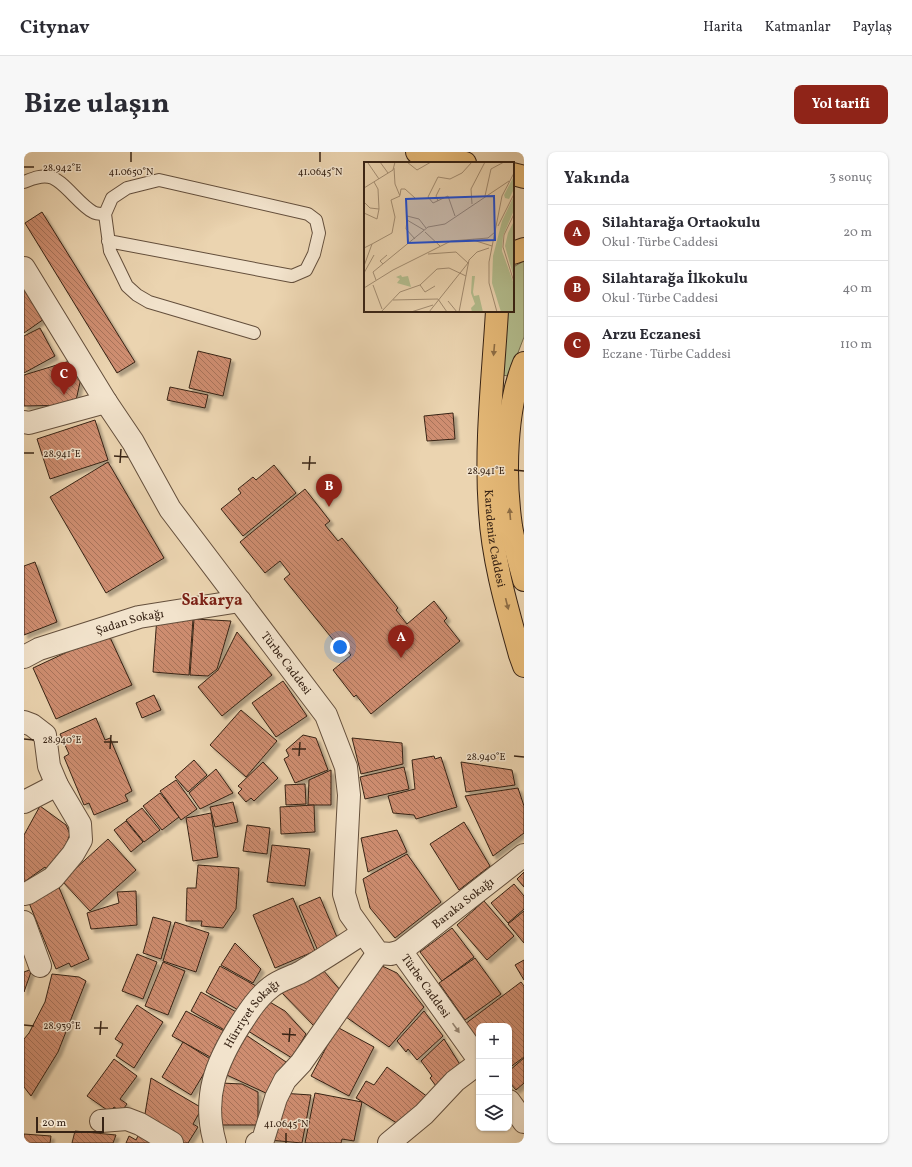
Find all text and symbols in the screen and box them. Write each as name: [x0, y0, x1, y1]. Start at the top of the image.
text: Citynav: [20, 15, 90, 41]
text: Harita: [703, 18, 743, 37]
text: Katmanlar: [765, 18, 831, 37]
text: Paylaş: [853, 18, 892, 37]
text: Bize ulaşın: [24, 85, 170, 124]
button: Yol tarifi: [794, 85, 888, 124]
text: 28.942°E: [43, 161, 81, 175]
inset map: [364, 162, 514, 312]
text: 41.0650°N: [109, 165, 154, 179]
text: 41.0645°N: [298, 165, 343, 179]
text: Yakında: [564, 167, 630, 190]
text: 3 sonuç: [829, 169, 872, 187]
text: Silahtarağa Ortaokulu: [602, 213, 760, 234]
text: A: [572, 224, 582, 242]
text: 20 m: [843, 224, 872, 242]
text: Okul · Türbe Caddesi: [602, 234, 718, 252]
text: Silahtarağa İlkokulu: [602, 269, 748, 290]
text: B: [573, 280, 581, 298]
text: 40 m: [843, 280, 872, 298]
text: Okul · Türbe Caddesi: [602, 290, 718, 308]
text: Arzu Eczanesi: [602, 325, 701, 346]
text: C: [573, 336, 581, 354]
text: 110 m: [840, 336, 872, 354]
one-way arrow: [491, 344, 498, 356]
text: Eczane · Türbe Caddesi: [602, 346, 731, 364]
pin: C: [51, 362, 77, 395]
text: 28.941°E: [43, 447, 81, 461]
text: 28.941°E: [467, 464, 505, 478]
pin: B: [316, 474, 342, 507]
street label: Karadeniz Caddesi: [480, 489, 509, 589]
one-way arrow: [507, 508, 514, 520]
district label: Sakarya: [181, 590, 243, 612]
one-way arrow: [504, 598, 510, 610]
street label: Şadan Sokağı: [94, 606, 166, 639]
pin: A: [388, 625, 414, 658]
street label: Türbe Caddesi: [257, 629, 315, 699]
your location: [330, 637, 350, 657]
text: 28.940°E: [42, 733, 82, 747]
text: 28.940°E: [466, 750, 506, 764]
street label: Baraka Sokağı: [429, 874, 498, 933]
street label: Türbe Caddesi: [397, 951, 454, 1022]
street label: Hürriyet Sokağı: [221, 976, 283, 1051]
text: 28.939°E: [43, 1019, 81, 1033]
one-way arrow: [452, 1023, 460, 1033]
map controls: [476, 1023, 512, 1131]
button: +: [476, 1023, 512, 1059]
button: −: [476, 1059, 512, 1095]
button: layers: [476, 1095, 512, 1131]
scale bar: [36, 1115, 104, 1134]
text: 20 m: [42, 1116, 66, 1131]
text: 41.0645°N: [264, 1117, 309, 1131]

